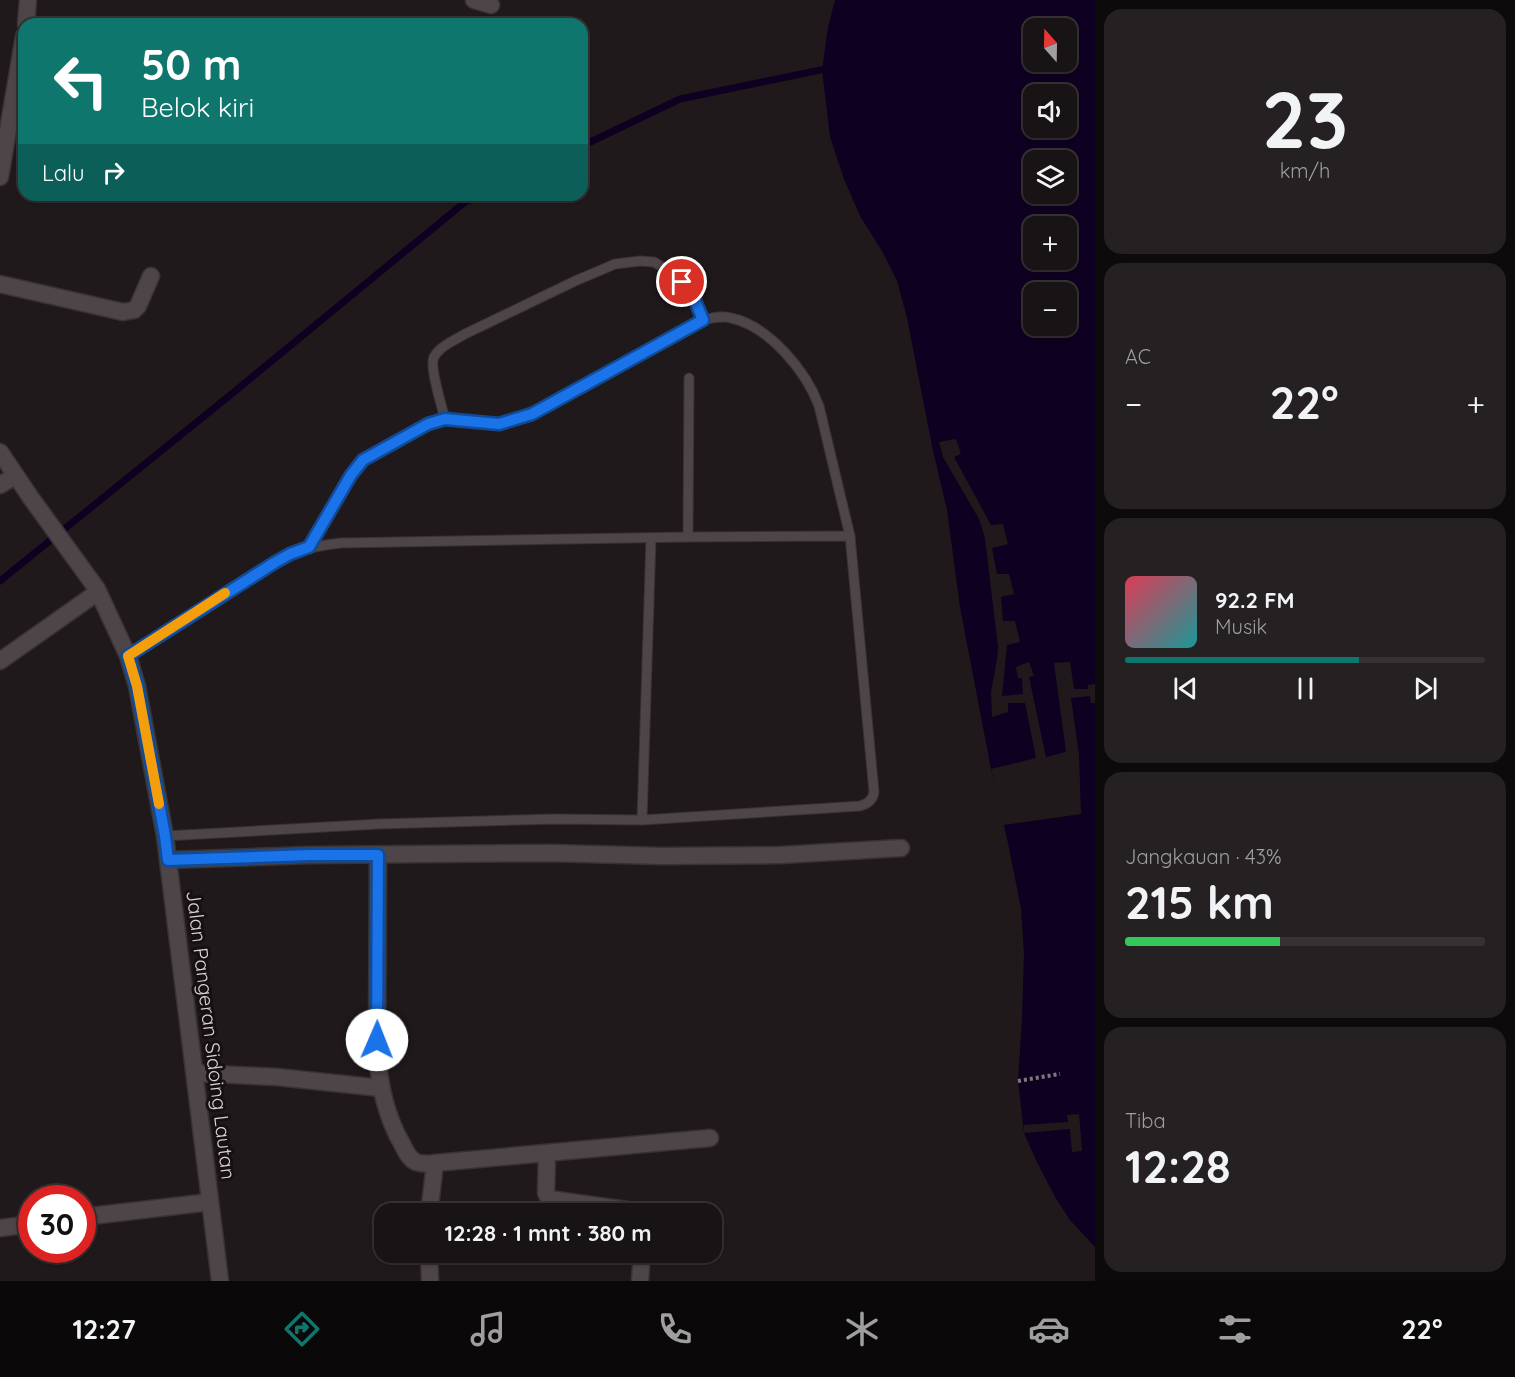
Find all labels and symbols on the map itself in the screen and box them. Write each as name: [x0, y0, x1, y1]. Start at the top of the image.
north arrow: [1023, 18, 1077, 72]
pin: [656, 256, 707, 307]
street label: Jalan Pangeran Sidoing Lautan: [181, 889, 242, 1181]
position arrow: [345, 1008, 409, 1072]
speed limit sign: 30: [18, 1185, 96, 1263]

